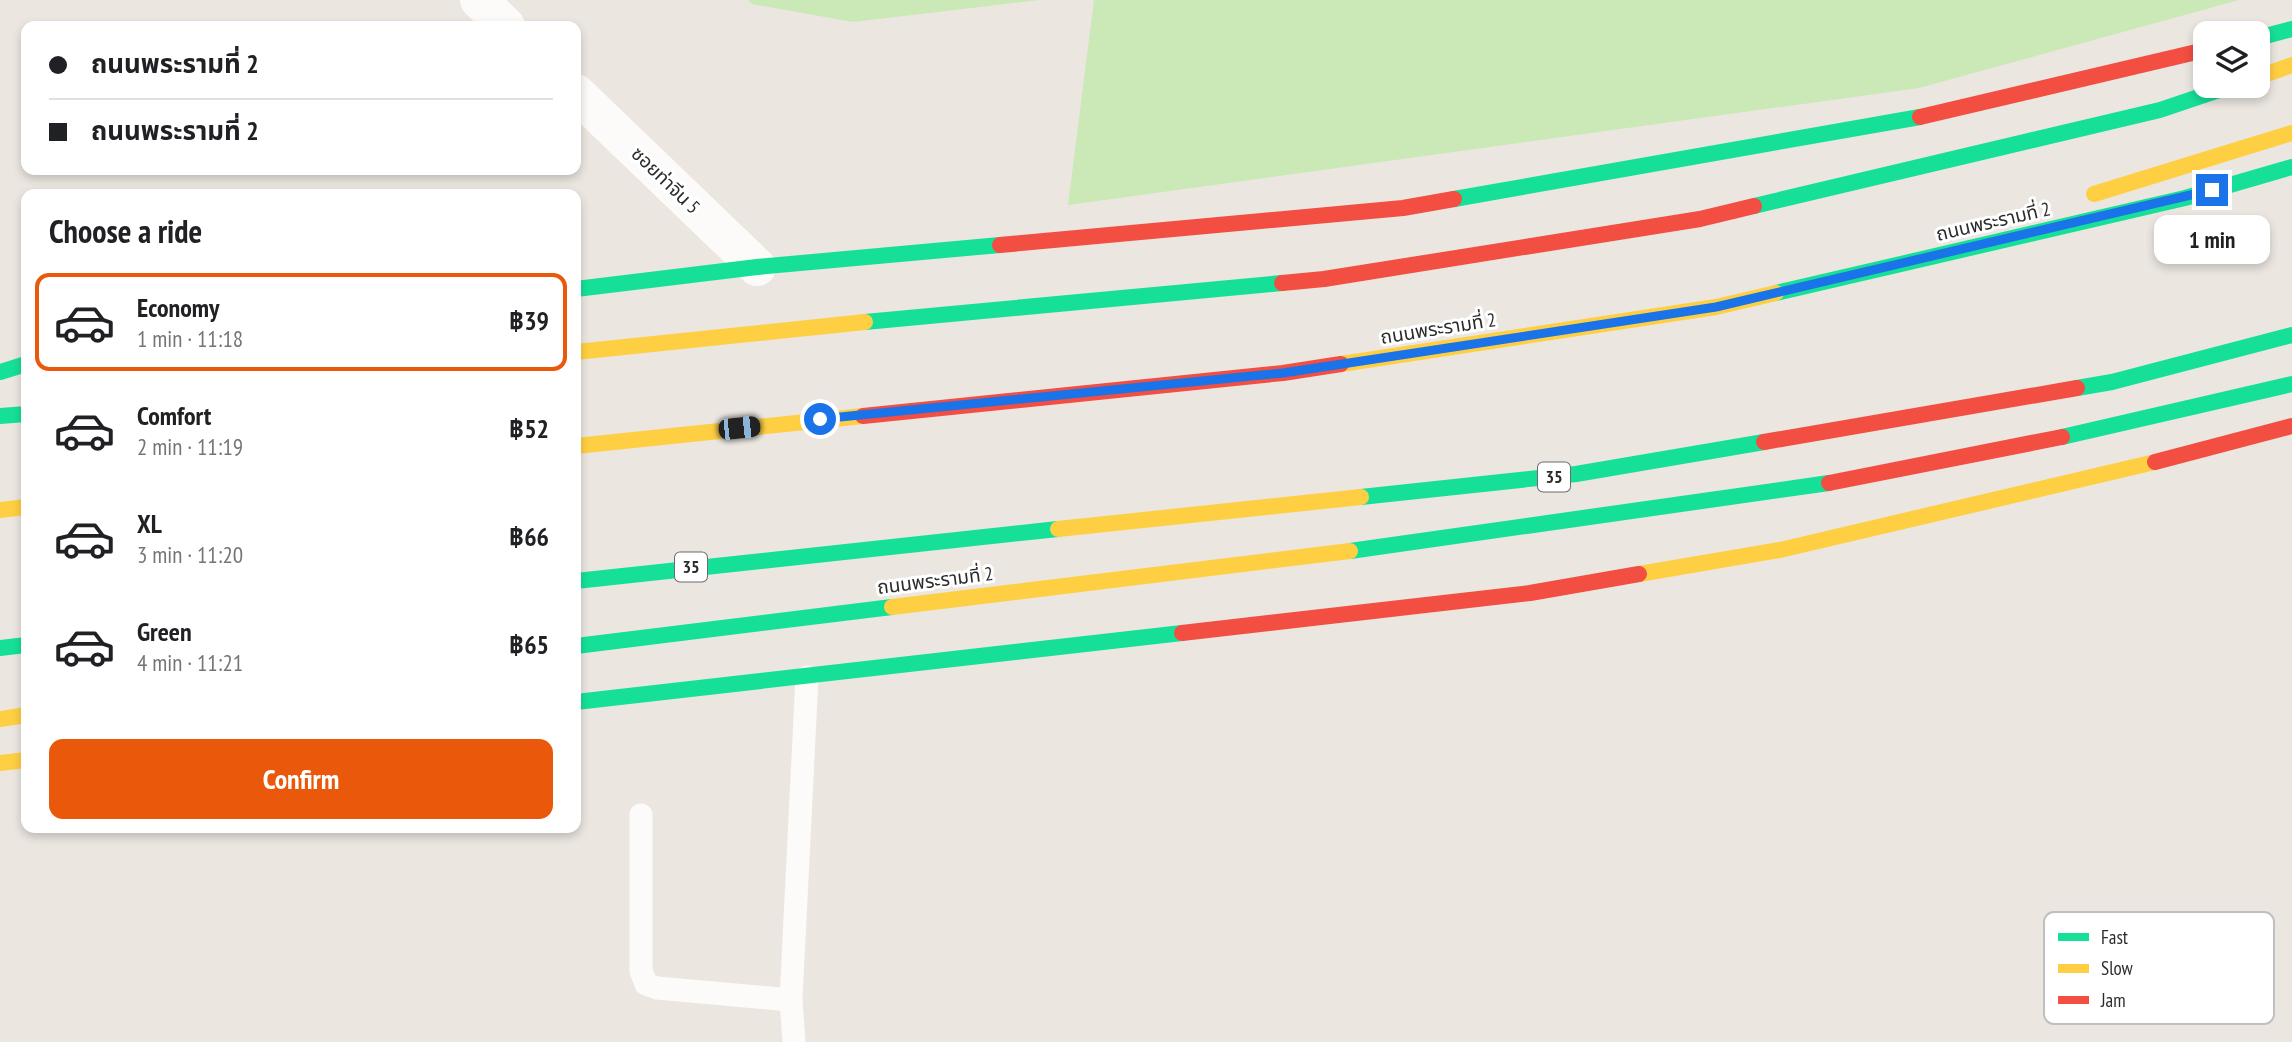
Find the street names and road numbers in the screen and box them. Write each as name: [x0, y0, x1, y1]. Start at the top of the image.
street label: ซอยท่าจีน 5: [627, 141, 705, 219]
street label: ถนนพระรามที่ 2: [1933, 195, 2052, 246]
street label: ถนนพระรามที่ 2: [1378, 306, 1497, 349]
road number: 35: [1538, 462, 1570, 491]
road number: 35: [675, 552, 707, 582]
street label: ถนนพระรามที่ 2: [876, 560, 994, 599]

